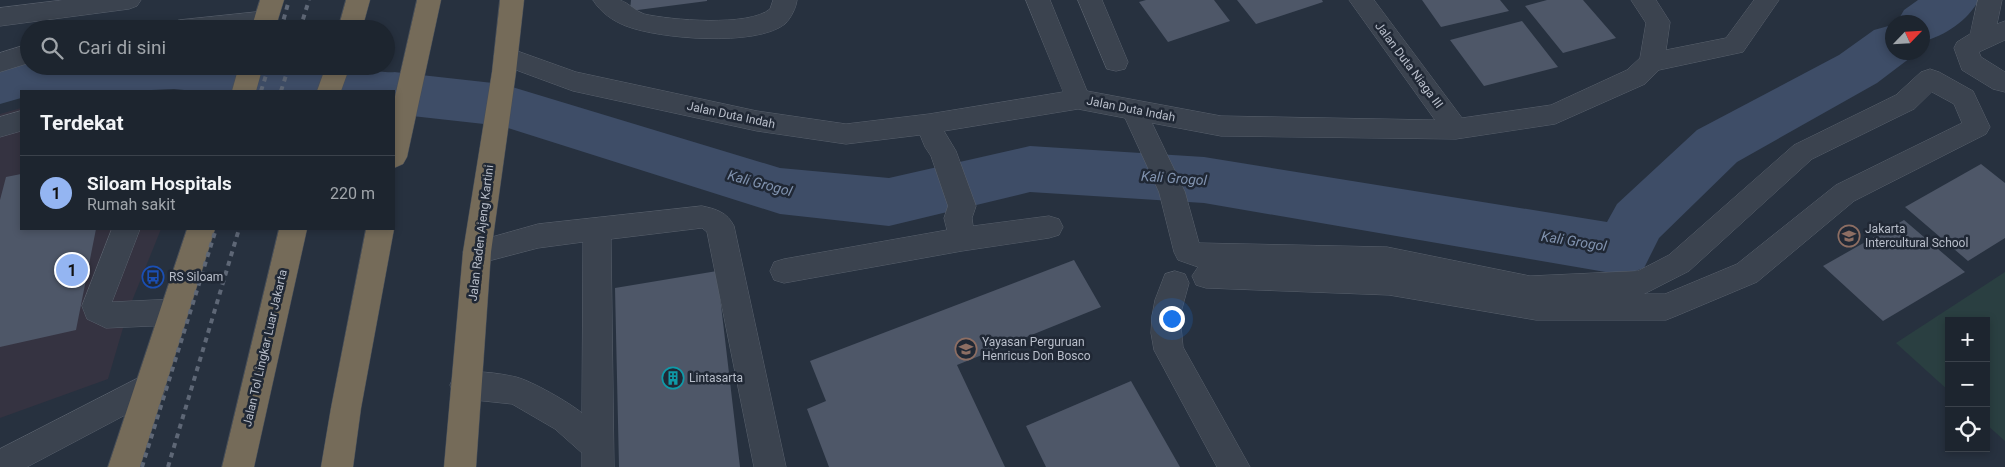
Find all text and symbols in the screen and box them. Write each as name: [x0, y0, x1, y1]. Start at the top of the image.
north arrow: [1885, 15, 1930, 60]
street label: Jalan Duta Niaga III: [1372, 19, 1446, 111]
search box: [20, 20, 395, 75]
icon: search: [38, 34, 66, 62]
text: Cari di sini: [78, 36, 166, 59]
street label: Jalan Duta Indah: [1086, 94, 1176, 124]
street label: Jalan Duta Indah: [686, 99, 776, 131]
text: Terdekat: [40, 111, 124, 135]
street label: Jalan Raden Ajeng Kartini: [466, 164, 496, 302]
water label: Kali Grogol: [726, 167, 795, 199]
water label: Kali Grogol: [1140, 168, 1208, 188]
text: Siloam Hospitals: [87, 172, 232, 195]
text: 1: [51, 184, 61, 203]
text: 220 m: [330, 184, 375, 203]
text: Rumah sakit: [87, 195, 175, 214]
place label: Jakarta Intercultural School: [1865, 222, 1968, 250]
school or university icon: Jakarta Intercultural School: [1837, 224, 1861, 248]
water label: Kali Grogol: [1540, 228, 1609, 254]
pin: 1: [56, 251, 88, 289]
bus stop icon: RS Siloam: [141, 265, 165, 289]
street label: Jalan Tol Lingkar Luar Jakarta: [240, 268, 290, 428]
place label: RS Siloam: [169, 270, 223, 284]
your location: [1159, 306, 1185, 332]
map controls: [1945, 317, 1990, 452]
button: +: [1945, 317, 1990, 362]
place label: Yayasan Perguruan Henricus Don Bosco: [982, 335, 1091, 363]
school or university icon: Yayasan Perguruan Henricus Don Bosco: [954, 337, 978, 361]
button: −: [1945, 362, 1990, 407]
building icon: Lintasarta: [661, 366, 685, 390]
place label: Lintasarta: [689, 371, 743, 385]
button: locate: [1945, 407, 1990, 452]

